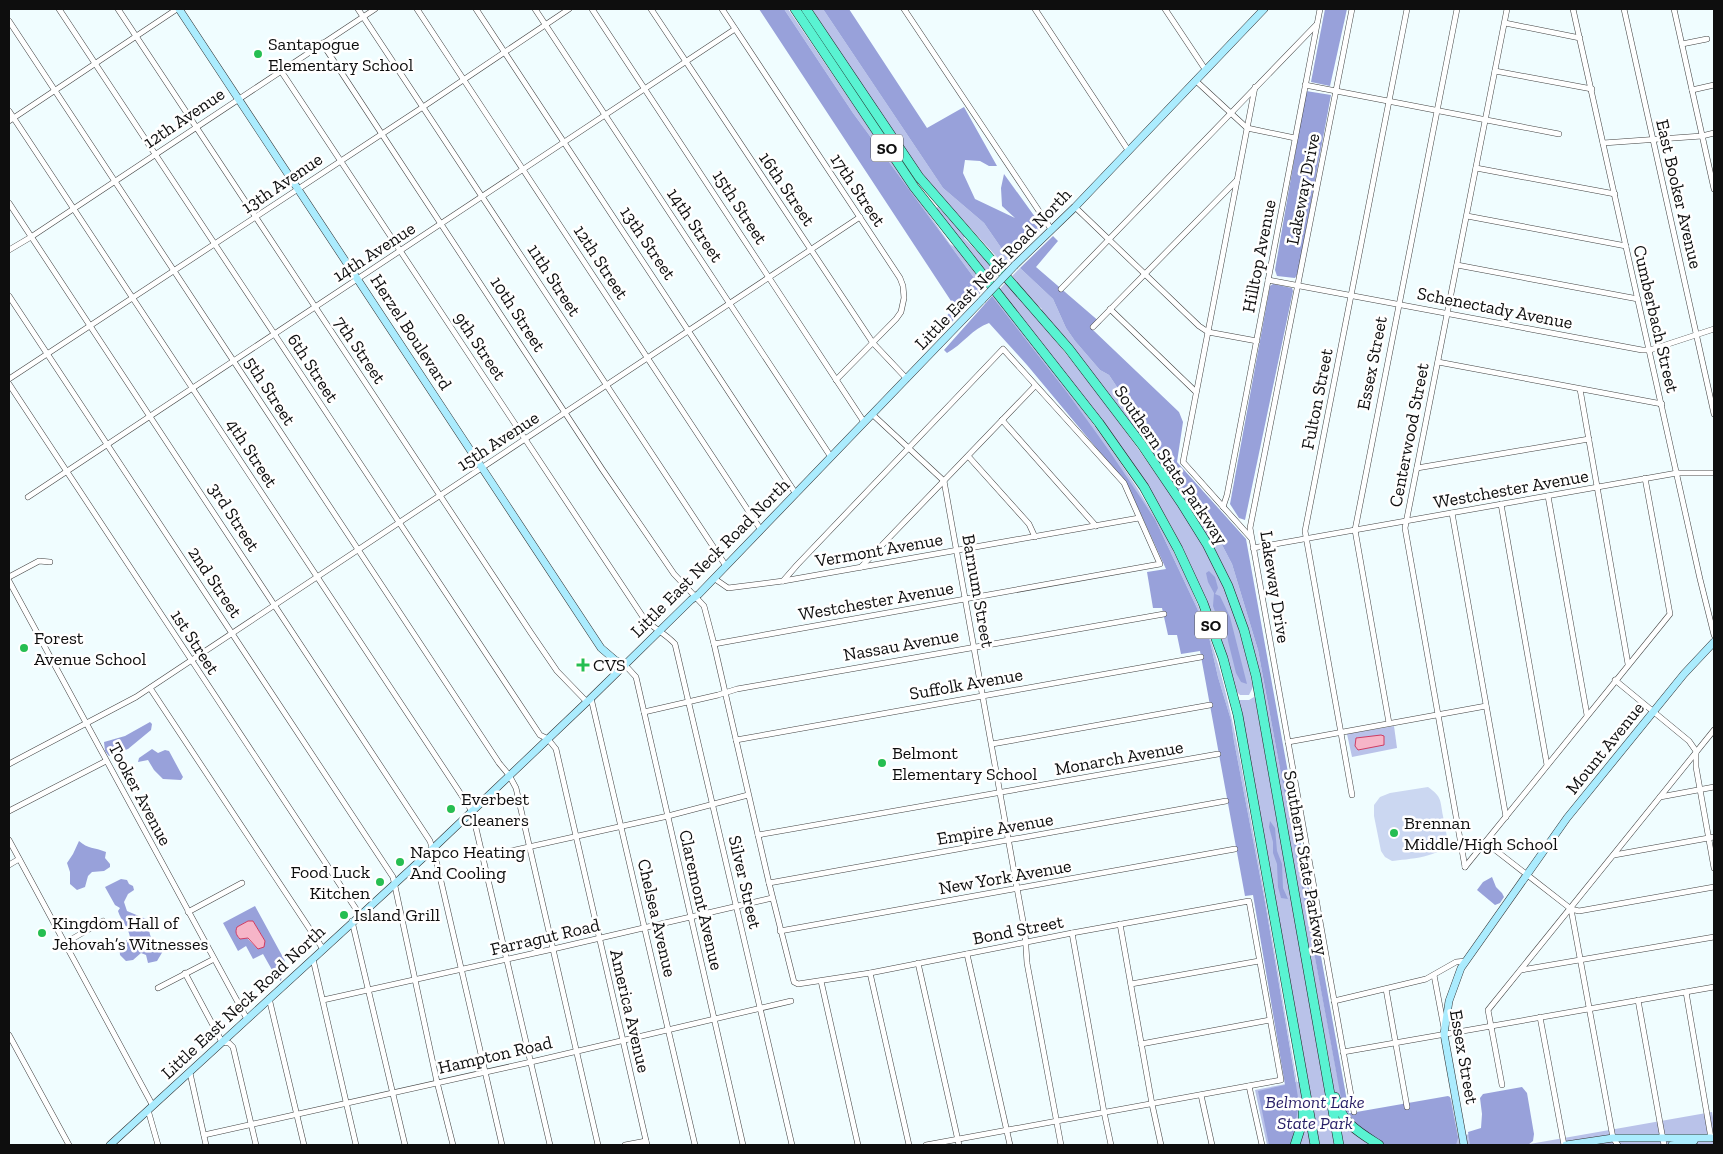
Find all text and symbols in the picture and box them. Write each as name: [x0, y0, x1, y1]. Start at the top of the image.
place label: Santapogue Elementary School: [268, 33, 413, 76]
marker: Santapogue Elementary School: [252, 48, 264, 60]
street label: 12th Avenue: [139, 83, 229, 153]
street label: East Booker Avenue: [1651, 117, 1707, 271]
street label: Lakeway Drive: [1281, 131, 1325, 247]
road number: SO: [871, 134, 903, 162]
street label: 13th Avenue: [237, 148, 327, 218]
street label: 16th Street: [754, 148, 820, 230]
street label: 17th Street: [826, 149, 891, 231]
street label: 15th Street: [708, 166, 772, 249]
street label: 14th Street: [662, 184, 728, 267]
street label: Little East Neck Road North: [910, 184, 1076, 354]
street label: Hilltop Avenue: [1237, 198, 1281, 314]
street label: 13th Street: [615, 202, 681, 284]
street label: 14th Avenue: [329, 217, 419, 287]
street label: 12th Street: [569, 221, 633, 304]
street label: 11th Street: [522, 240, 586, 321]
street label: Cumberbach Street: [1628, 243, 1684, 395]
street label: Herzel Boulevard: [365, 270, 457, 394]
street label: 10th Street: [486, 272, 551, 356]
street label: Schenectady Avenue: [1415, 282, 1575, 334]
street label: 9th Street: [449, 308, 511, 385]
street label: 7th Street: [329, 312, 391, 388]
street label: Essex Street: [1352, 314, 1392, 412]
street label: 6th Street: [283, 329, 344, 407]
street label: Fulton Street: [1296, 346, 1338, 451]
street label: 5th Street: [240, 353, 300, 430]
street label: Centerwood Street: [1384, 361, 1434, 509]
street label: Southern State Parkway: [1110, 381, 1233, 549]
street label: 15th Avenue: [453, 406, 543, 476]
street label: 4th Street: [222, 414, 283, 492]
street label: Westchester Avenue: [1432, 465, 1590, 513]
street label: Little East Neck Road North: [626, 474, 794, 642]
street label: 3rd Street: [204, 478, 265, 556]
street label: Vermont Avenue: [813, 528, 944, 572]
street label: Lakeway Drive: [1255, 529, 1295, 645]
street label: Barnum Street: [957, 533, 999, 650]
street label: 2nd Street: [183, 542, 247, 622]
street label: Westchester Avenue: [797, 577, 955, 625]
street label: 1st Street: [166, 605, 224, 679]
road number: SO: [1195, 612, 1227, 638]
street label: Nassau Avenue: [842, 624, 960, 666]
place label: Forest Avenue School: [34, 627, 147, 670]
marker: Forest Avenue School: [18, 642, 30, 654]
place label: CVS: [593, 654, 626, 676]
marker: CVS: [577, 659, 589, 671]
street label: Suffolk Avenue: [908, 663, 1024, 705]
street label: Mount Avenue: [1561, 697, 1649, 799]
street label: Monarch Avenue: [1053, 736, 1185, 780]
street label: Tooker Avenue: [104, 739, 176, 849]
place label: Belmont Elementary School: [892, 742, 1037, 785]
marker: Belmont Elementary School: [876, 757, 888, 769]
street label: Southern State Parkway: [1279, 769, 1333, 958]
place label: Everbest Cleaners: [461, 788, 529, 831]
marker: Everbest Cleaners: [445, 803, 457, 815]
street label: Empire Avenue: [935, 808, 1055, 850]
place label: Brennan Middle/High School: [1404, 812, 1558, 855]
marker: Brennan Middle/High School: [1388, 827, 1400, 839]
street label: Claremont Avenue: [674, 828, 728, 972]
street label: Silver Street: [724, 833, 767, 931]
place label: Napco Heating And Cooling: [410, 841, 525, 884]
street label: New York Avenue: [937, 855, 1073, 899]
marker: Napco Heating And Cooling: [394, 856, 406, 868]
street label: Chelsea Avenue: [633, 857, 681, 979]
place label: Food Luck Kitchen: [290, 861, 371, 904]
marker: Food Luck Kitchen: [374, 876, 386, 888]
place label: Island Grill: [354, 904, 440, 926]
marker: Island Grill: [338, 909, 350, 921]
street label: Bond Street: [971, 910, 1065, 950]
place label: Kingdom Hall of Jehovah’s Witnesses: [52, 912, 208, 955]
street label: Farragut Road: [488, 914, 602, 960]
street label: Little East Neck Road North: [157, 920, 329, 1084]
marker: Kingdom Hall of Jehovah’s Witnesses: [36, 927, 48, 939]
street label: America Avenue: [605, 947, 655, 1075]
street label: Essex Street: [1445, 1008, 1483, 1106]
street label: Hampton Road: [436, 1031, 554, 1079]
park label: Belmont Lake State Park: [1265, 1091, 1365, 1134]

